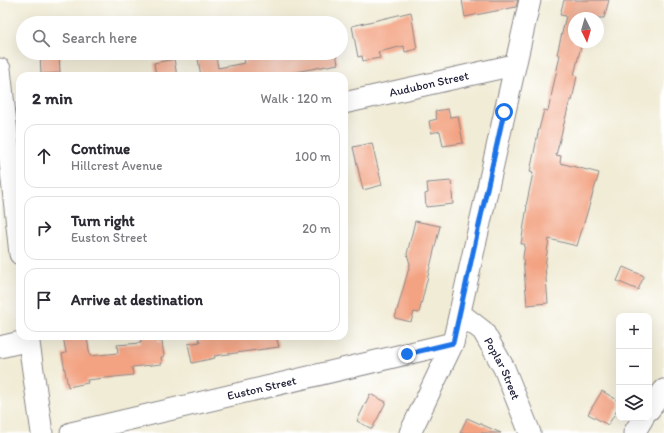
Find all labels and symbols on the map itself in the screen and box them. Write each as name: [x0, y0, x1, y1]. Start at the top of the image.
north arrow: [568, 12, 604, 48]
street label: Audubon Street: [388, 68, 470, 100]
route start: [495, 103, 513, 121]
street label: Poplar Street: [481, 335, 523, 402]
route end: [398, 345, 416, 363]
street label: Euston Street: [226, 373, 298, 403]

